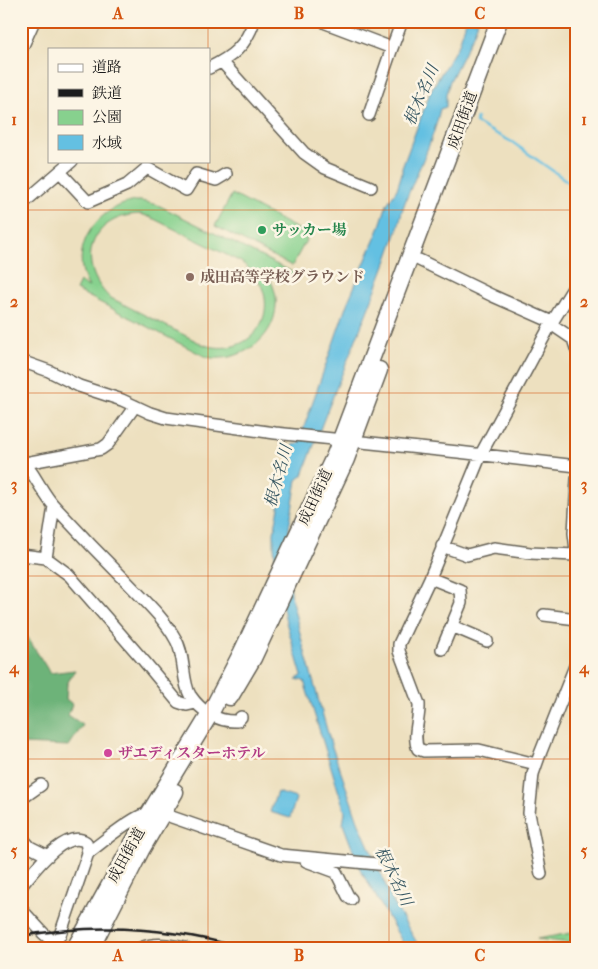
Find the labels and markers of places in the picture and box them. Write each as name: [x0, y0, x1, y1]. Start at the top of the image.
place label: サッカー場: [272, 221, 347, 239]
marker: サッカー場: [256, 224, 268, 236]
place label: 成田高等学校グラウンド: [200, 268, 365, 286]
marker: 成田高等学校グラウンド: [184, 271, 196, 283]
place label: ザエディスターホテル: [118, 744, 265, 762]
marker: ザエディスターホテル: [102, 747, 114, 759]

